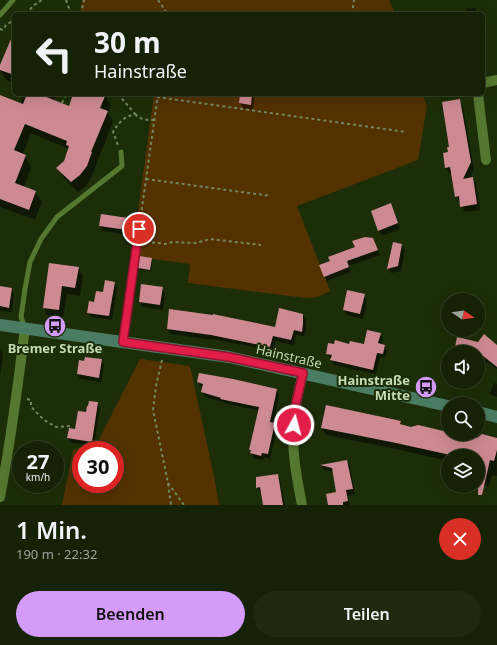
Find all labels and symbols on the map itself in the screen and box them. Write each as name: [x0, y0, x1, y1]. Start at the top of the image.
pin: [122, 212, 156, 246]
north arrow: [441, 293, 485, 337]
bus stop icon: Bremer Straße: [42, 313, 68, 339]
place label: Bremer Straße: [8, 339, 103, 357]
street label: Hainstraße: [254, 340, 324, 372]
place label: Hainstraße Mitte: [338, 371, 410, 404]
bus stop icon: Hainstraße Mitte: [413, 374, 439, 400]
position arrow: [273, 404, 315, 446]
speed limit sign: 30: [72, 441, 124, 493]

